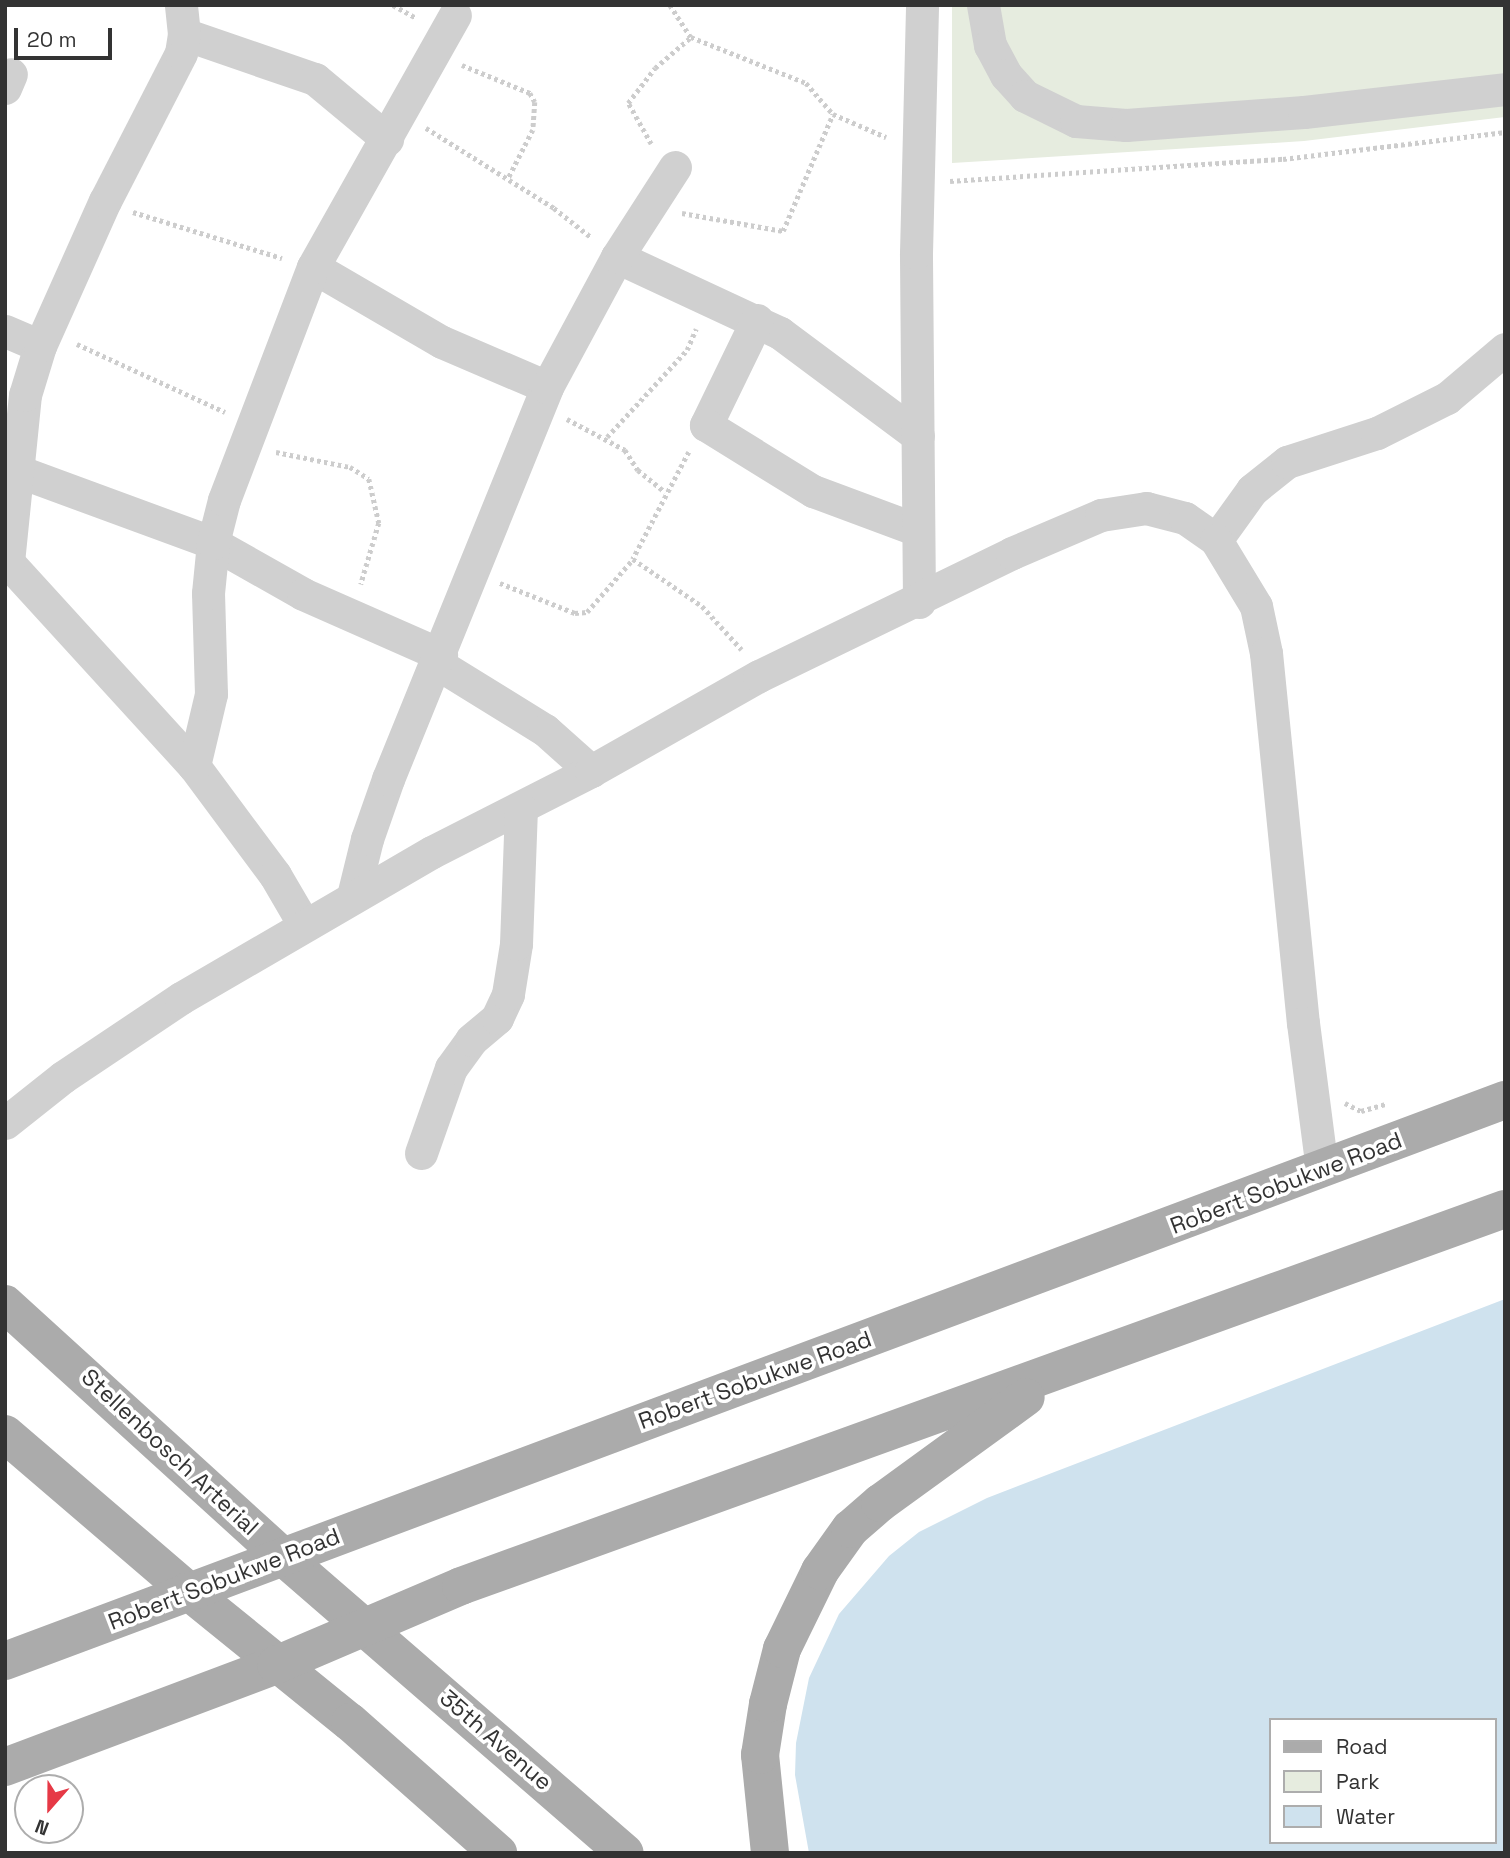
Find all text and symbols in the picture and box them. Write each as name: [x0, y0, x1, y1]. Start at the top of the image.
scale bar: [18, 14, 116, 58]
text: 20 m: [27, 26, 77, 53]
street label: Robert Sobukwe Road: [1166, 1126, 1406, 1240]
street label: Robert Sobukwe Road: [635, 1325, 875, 1435]
street label: Stellenbosch Arterial: [76, 1363, 264, 1541]
street label: Robert Sobukwe Road: [104, 1522, 344, 1636]
street label: 35th Avenue: [434, 1684, 558, 1796]
legend: [1268, 1718, 1496, 1844]
text: Road: [1336, 1733, 1388, 1760]
text: Park: [1336, 1768, 1380, 1795]
north arrow: [14, 1774, 84, 1844]
text: Water: [1336, 1803, 1395, 1830]
text: N: [32, 1813, 52, 1841]

